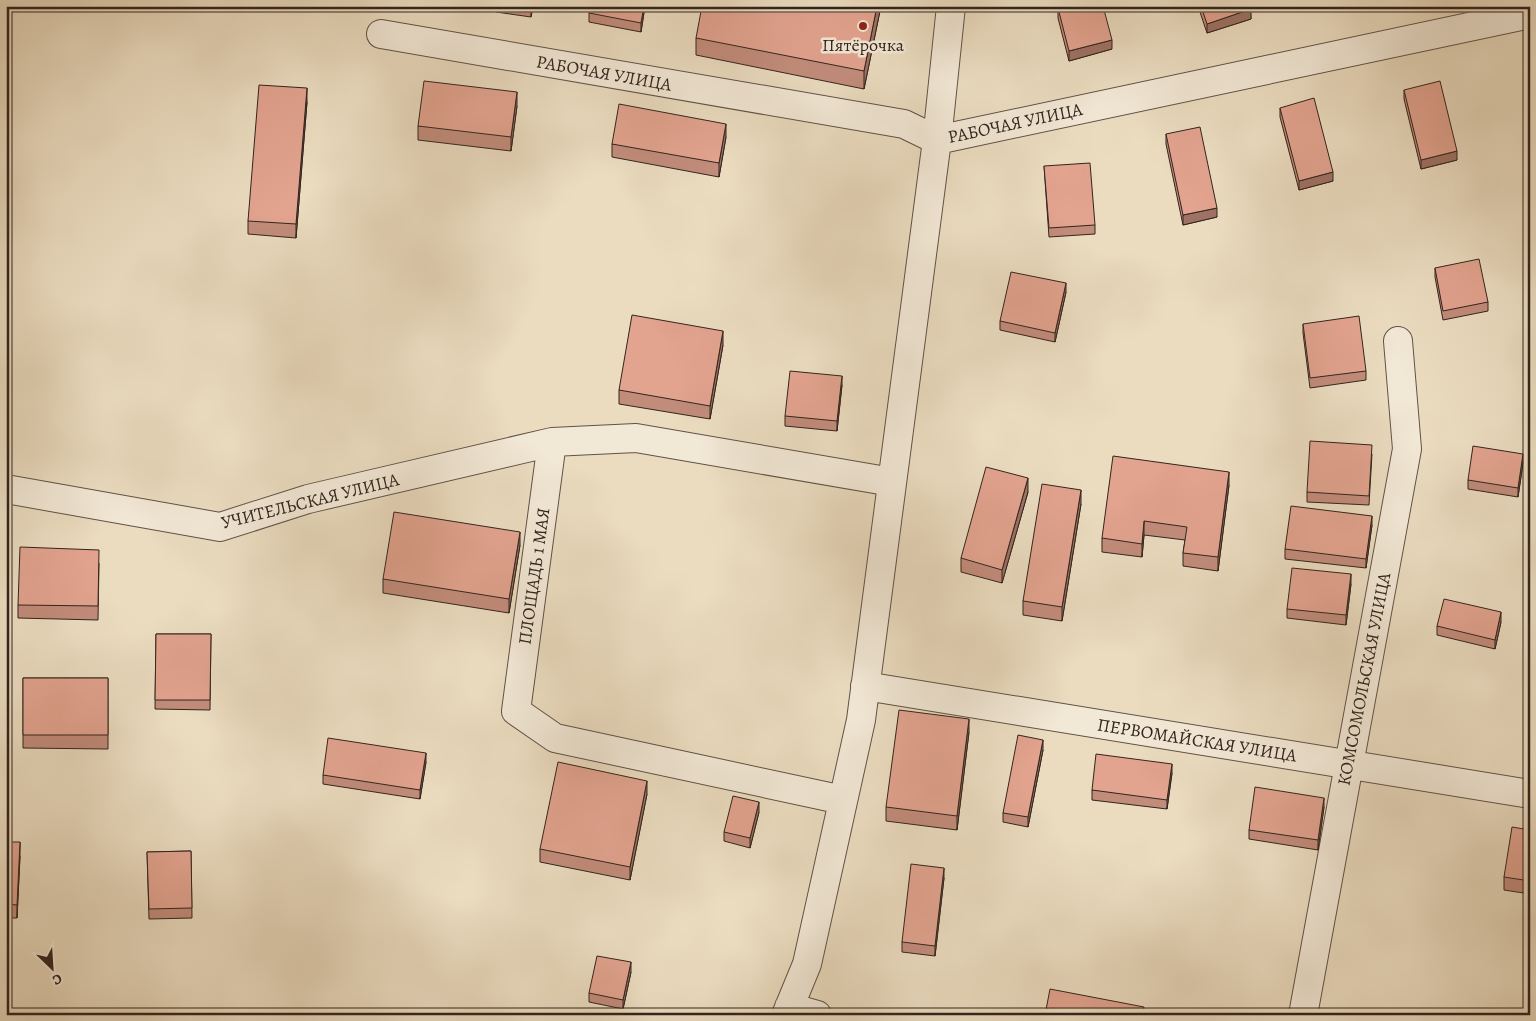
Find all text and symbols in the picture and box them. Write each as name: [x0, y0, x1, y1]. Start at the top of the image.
marker: Пятёрочка: [857, 20, 869, 32]
place label: Пятёрочка: [822, 33, 905, 57]
street label: РАБОЧАЯ УЛИЦА: [534, 49, 674, 97]
street label: РАБОЧАЯ УЛИЦА: [945, 97, 1085, 149]
street label: УЧИТЕЛЬСКАЯ УЛИЦА: [219, 467, 402, 535]
street label: ПЛОЩАДЬ 1 МАЯ: [513, 506, 555, 646]
street label: КОМСОМОЛЬСКАЯ УЛИЦА: [1332, 570, 1397, 788]
street label: ПЕРВОМАЙСКАЯ УЛИЦА: [1096, 712, 1299, 768]
north arrow: [28, 944, 78, 994]
text: С: [49, 969, 65, 990]

